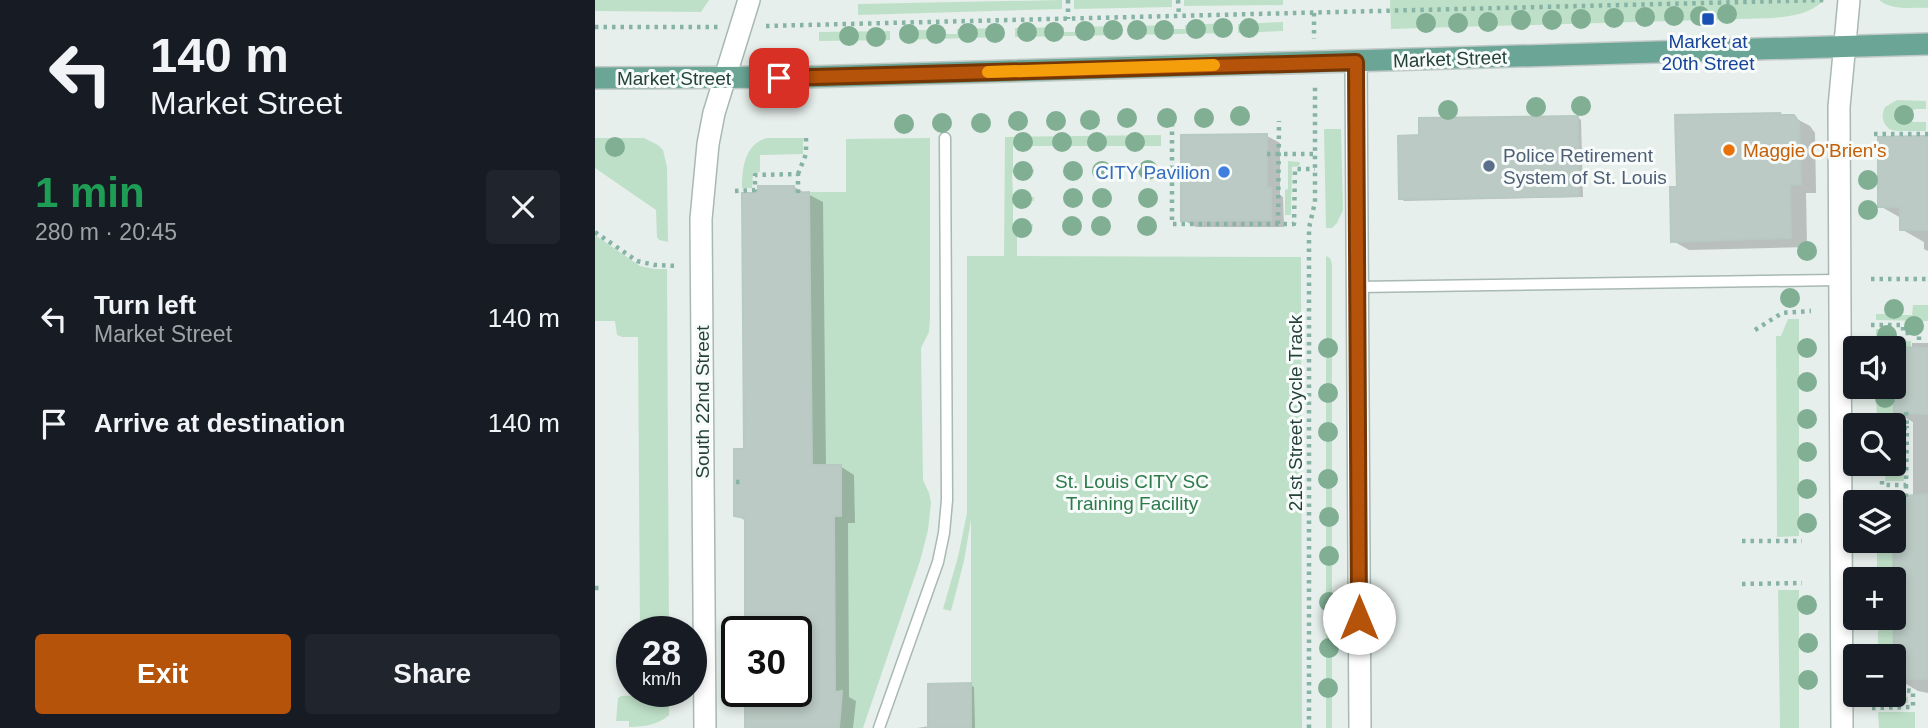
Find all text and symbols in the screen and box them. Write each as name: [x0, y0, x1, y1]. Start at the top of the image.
marker: Market at 20th Street: [1700, 11, 1716, 27]
icon: left: [35, 28, 126, 119]
text: 140 m: [150, 28, 289, 82]
place label: Market at 20th Street: [1662, 31, 1755, 74]
street label: Market Street: [1393, 46, 1508, 71]
pin: [749, 48, 809, 108]
icon: arrive: [760, 59, 798, 97]
street label: Market Street: [617, 68, 732, 89]
text: Market Street: [150, 85, 342, 121]
place label: Maggie O'Brien's: [1743, 140, 1886, 161]
marker: Maggie O'Brien's: [1721, 142, 1737, 158]
place label: Police Retirement System of St. Louis: [1503, 145, 1667, 188]
marker: Police Retirement System of St. Louis: [1481, 158, 1497, 174]
place label: CITY Pavilion: [1095, 162, 1210, 183]
marker: CITY Pavilion: [1216, 164, 1232, 180]
text: 1 min: [35, 169, 145, 216]
button: close: [486, 170, 560, 244]
text: 280 m · 20:45: [35, 219, 177, 245]
text: Turn left: [94, 290, 196, 320]
icon: left: [35, 300, 73, 338]
text: 140 m: [488, 303, 560, 333]
street label: 21st Street Cycle Track: [1285, 314, 1306, 511]
text: Market Street: [94, 321, 232, 347]
street label: South 22nd Street: [692, 325, 713, 479]
map controls: [1843, 336, 1906, 707]
button: sound: [1843, 336, 1906, 399]
icon: arrive: [35, 405, 73, 443]
text: Arrive at destination: [94, 408, 345, 438]
text: 140 m: [488, 408, 560, 438]
button: search: [1843, 413, 1906, 476]
park label: St. Louis CITY SC Training Facility: [1055, 471, 1209, 514]
button: layers: [1843, 490, 1906, 553]
button: +: [1843, 567, 1906, 630]
position arrow: [1322, 581, 1396, 655]
speed limit sign: 30: [721, 616, 812, 707]
text: 28: [642, 633, 681, 672]
button: Exit: [35, 634, 291, 714]
button: Share: [305, 634, 560, 714]
button: −: [1843, 644, 1906, 707]
text: km/h: [642, 669, 681, 689]

